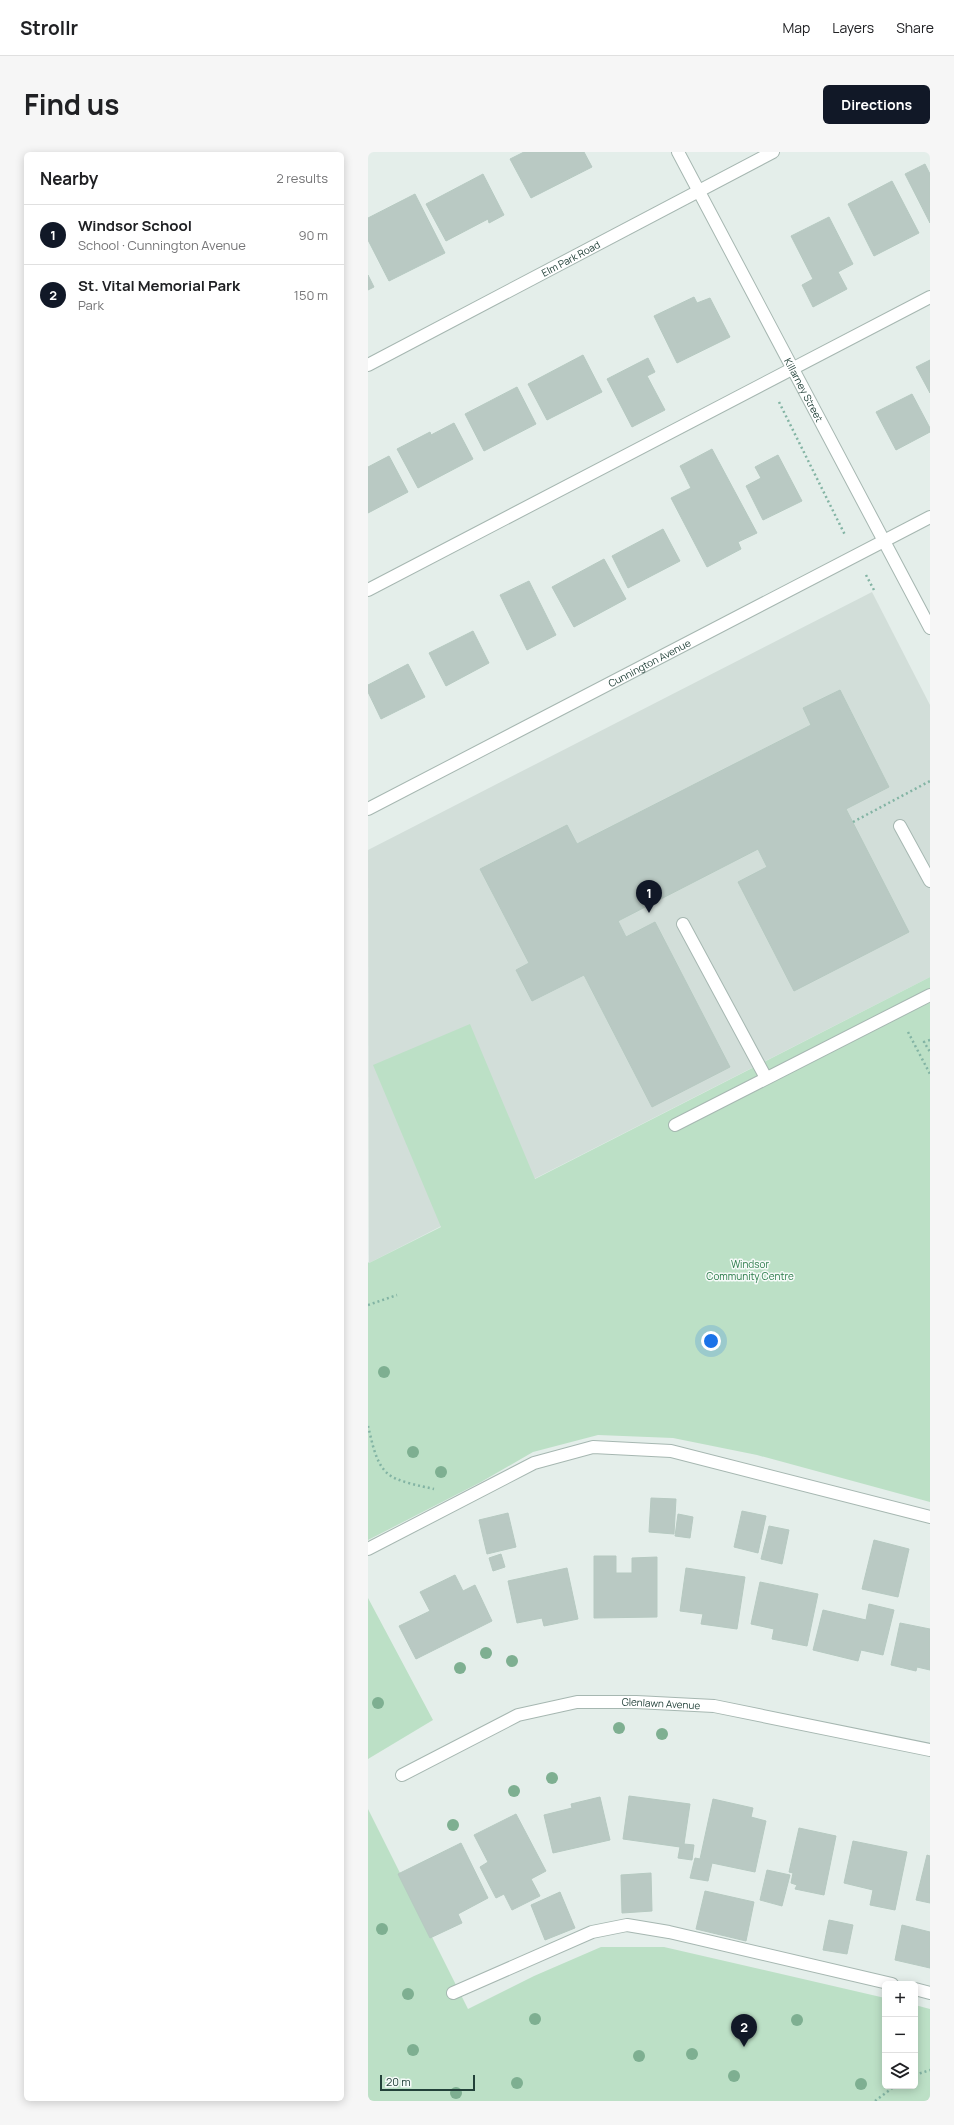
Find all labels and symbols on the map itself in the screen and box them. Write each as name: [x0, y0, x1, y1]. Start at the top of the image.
street label: Elm Park Road: [539, 237, 602, 280]
street label: Killarney Street: [781, 355, 827, 424]
street label: Cunnington Avenue: [606, 636, 693, 690]
pin: 1: [636, 880, 662, 913]
park label: Windsor Community Centre: [706, 1257, 794, 1283]
your location: [701, 1331, 721, 1351]
street label: Glenlawn Avenue: [622, 1695, 701, 1712]
pin: 2: [731, 2014, 757, 2047]
scale bar: [380, 2073, 475, 2092]

